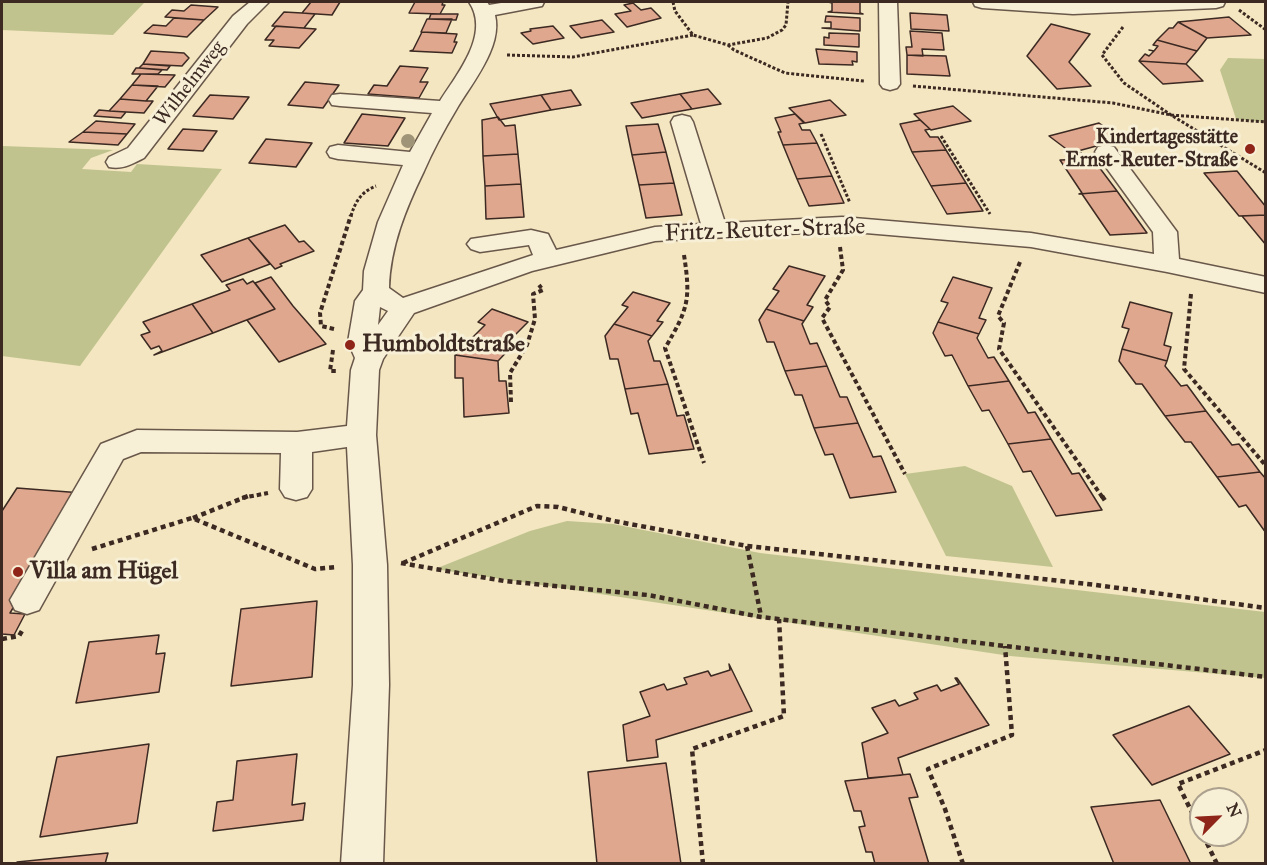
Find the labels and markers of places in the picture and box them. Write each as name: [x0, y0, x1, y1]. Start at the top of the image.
place label: Kindertagesstätte Ernst-Reuter-Straße: [1065, 126, 1238, 173]
marker: Kindertagesstätte Ernst-Reuter-Straße: [1243, 142, 1257, 156]
place label: Humboldtstraße: [362, 331, 525, 359]
marker: Humboldtstraße: [343, 338, 357, 352]
place label: Villa am Hügel: [30, 558, 178, 586]
marker: Villa am Hügel: [11, 565, 25, 579]

